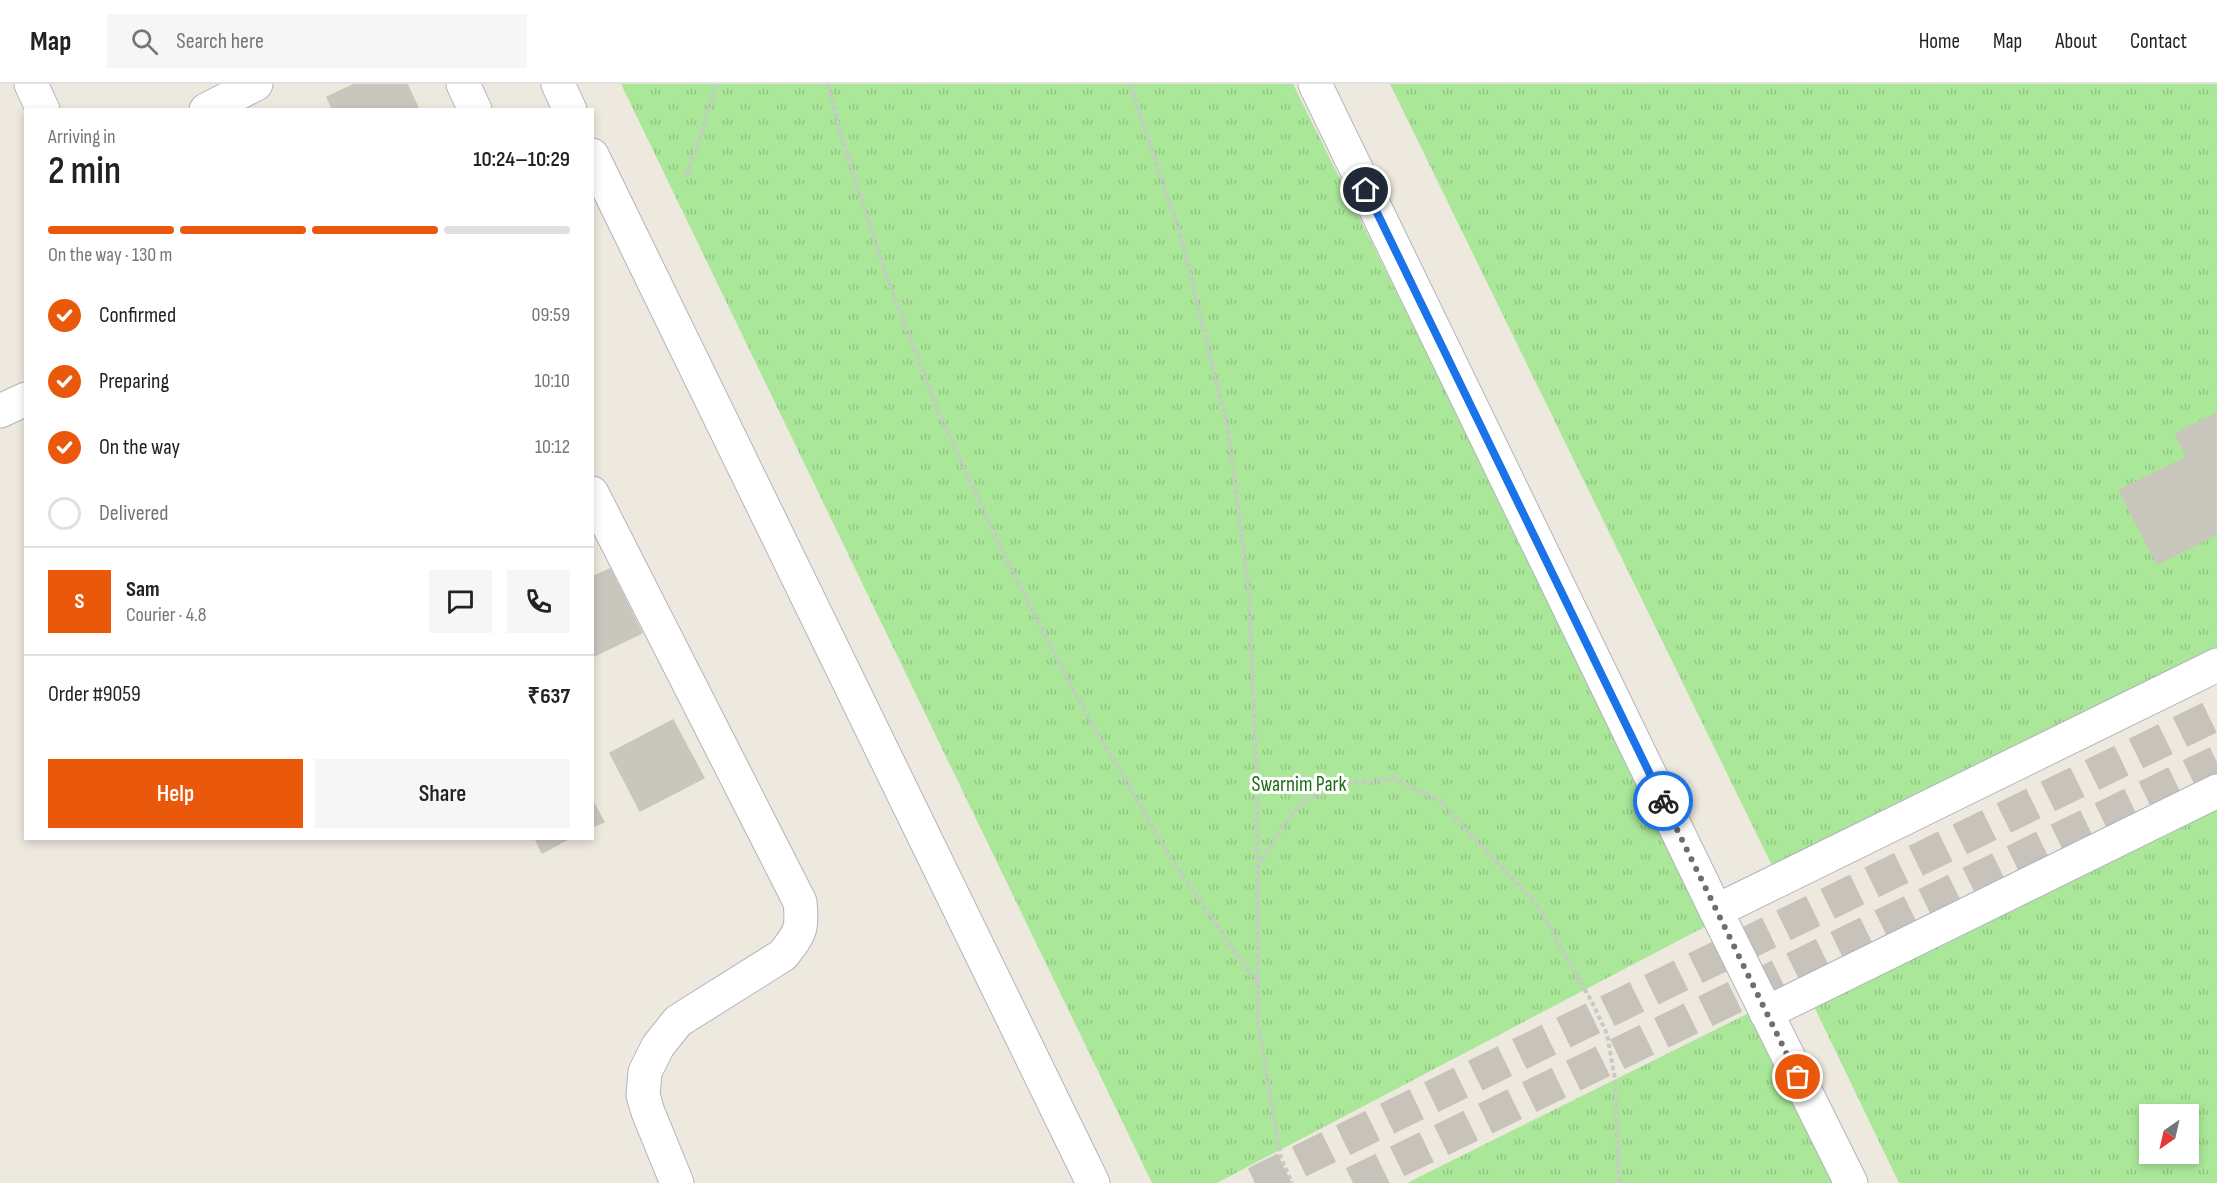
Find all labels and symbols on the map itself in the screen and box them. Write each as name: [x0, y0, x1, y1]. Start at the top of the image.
pin: [1340, 164, 1391, 215]
courier: [1633, 771, 1693, 831]
park label: Swarnim Park: [1251, 772, 1347, 797]
pin: [1772, 1051, 1823, 1102]
north arrow: [2139, 1104, 2199, 1164]

